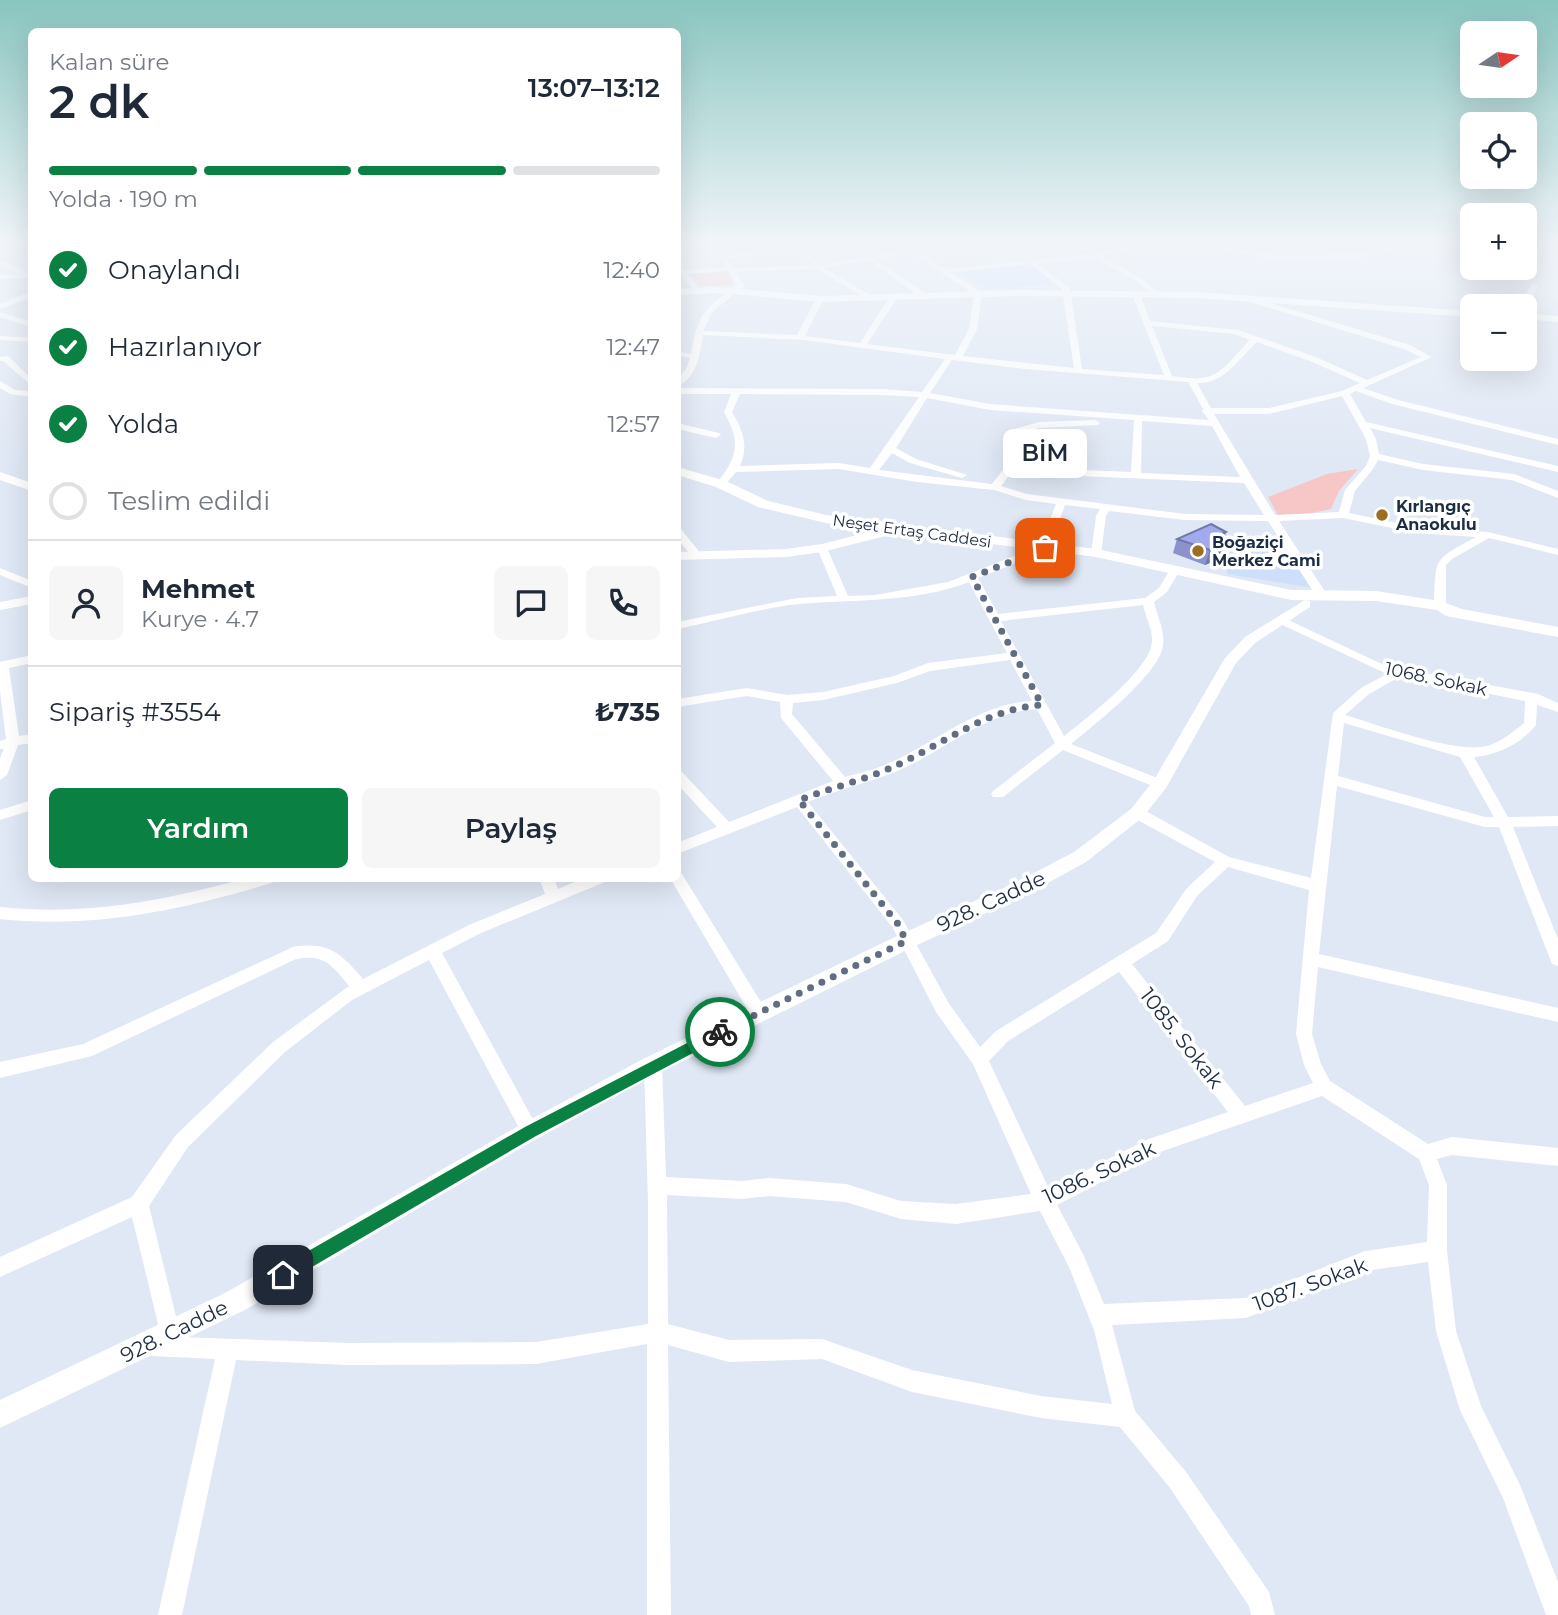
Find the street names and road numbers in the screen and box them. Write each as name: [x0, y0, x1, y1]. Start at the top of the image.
street label: Neşet Ertaş Caddesi: [831, 510, 993, 552]
street label: 1068. Sokak: [1383, 657, 1489, 701]
street label: 928. Cadde: [933, 865, 1049, 937]
street label: 1085. Sokak: [1135, 983, 1229, 1093]
street label: 1086. Sokak: [1039, 1135, 1160, 1209]
street label: 1087. Sokak: [1250, 1252, 1371, 1316]
street label: 928. Cadde: [116, 1294, 232, 1368]

